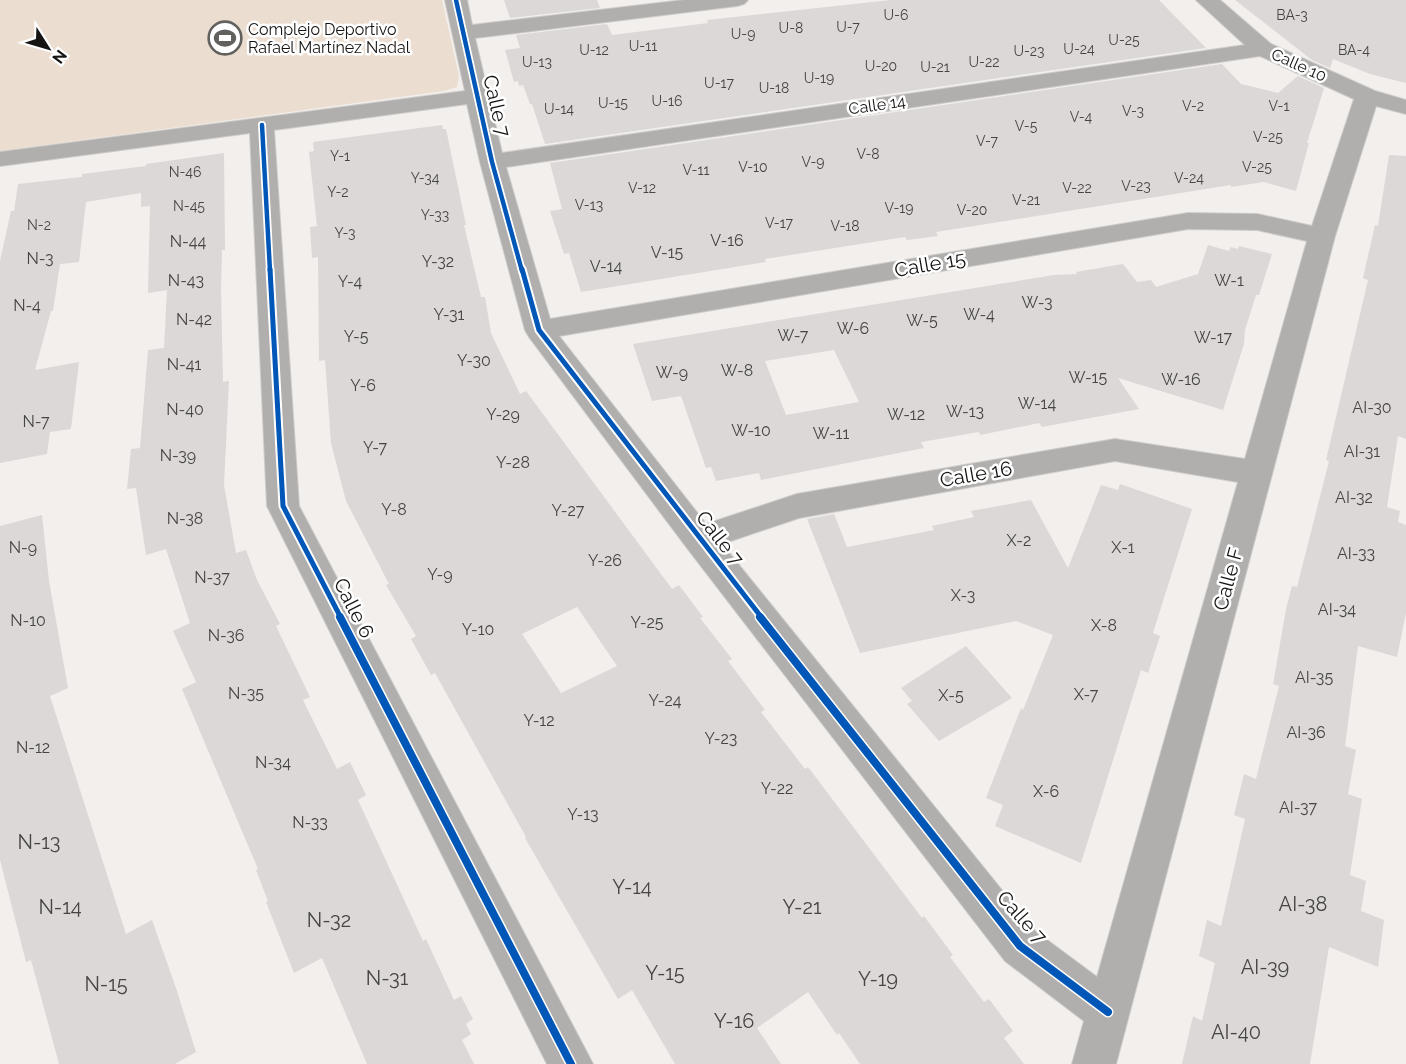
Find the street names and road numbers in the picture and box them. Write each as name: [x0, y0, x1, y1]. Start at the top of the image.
street label: Calle 10: [1268, 44, 1330, 86]
street label: Calle 7: [478, 73, 516, 140]
street label: Calle 14: [847, 92, 907, 118]
street label: Calle 15: [893, 246, 968, 282]
street label: Calle 16: [938, 456, 1014, 492]
street label: Calle 7: [691, 506, 749, 570]
street label: Calle F: [1208, 545, 1248, 613]
street label: Calle 6: [329, 574, 379, 642]
street label: Calle 7: [992, 886, 1052, 949]

